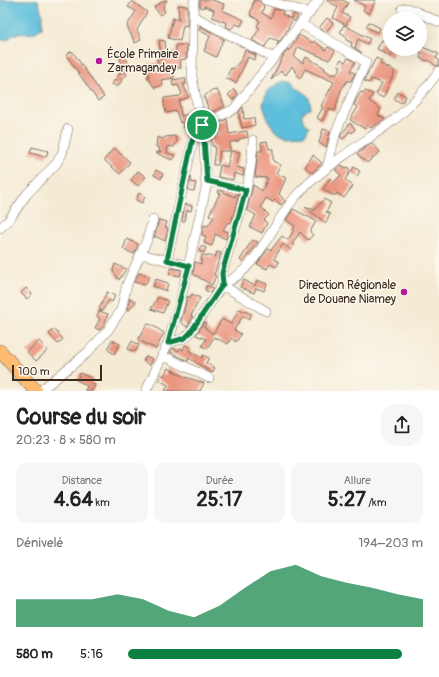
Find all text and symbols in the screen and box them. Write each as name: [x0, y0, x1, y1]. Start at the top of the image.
map controls: [383, 12, 427, 56]
button: layers: [383, 12, 427, 56]
place label: École Primaire Zarmagandey: [107, 46, 179, 76]
marker: École Primaire Zarmagandey: [94, 56, 104, 66]
pin: [185, 108, 219, 142]
icon: arrive: [191, 114, 213, 136]
place label: Direction Régionale de Douane Niamey: [299, 278, 396, 307]
marker: Direction Régionale de Douane Niamey: [399, 287, 409, 297]
scale bar: [12, 363, 102, 382]
text: 100 m: [18, 365, 49, 378]
text: Course du soir: [16, 403, 146, 431]
button: share: [381, 404, 423, 446]
text: 20:23 · 8 × 580 m: [16, 432, 116, 448]
text: Distance: [62, 474, 102, 487]
text: Durée: [206, 474, 233, 487]
text: Allure: [344, 474, 371, 487]
text: 4.64: [54, 487, 93, 512]
text: 25:17: [197, 487, 242, 512]
text: 5:27: [328, 487, 366, 512]
text: km: [93, 496, 110, 509]
text: /km: [366, 496, 386, 509]
text: Dénivelé: [16, 535, 63, 551]
text: 194–203 m: [358, 535, 423, 551]
text: 580 m: [16, 646, 53, 662]
text: 5:16: [80, 646, 103, 662]

